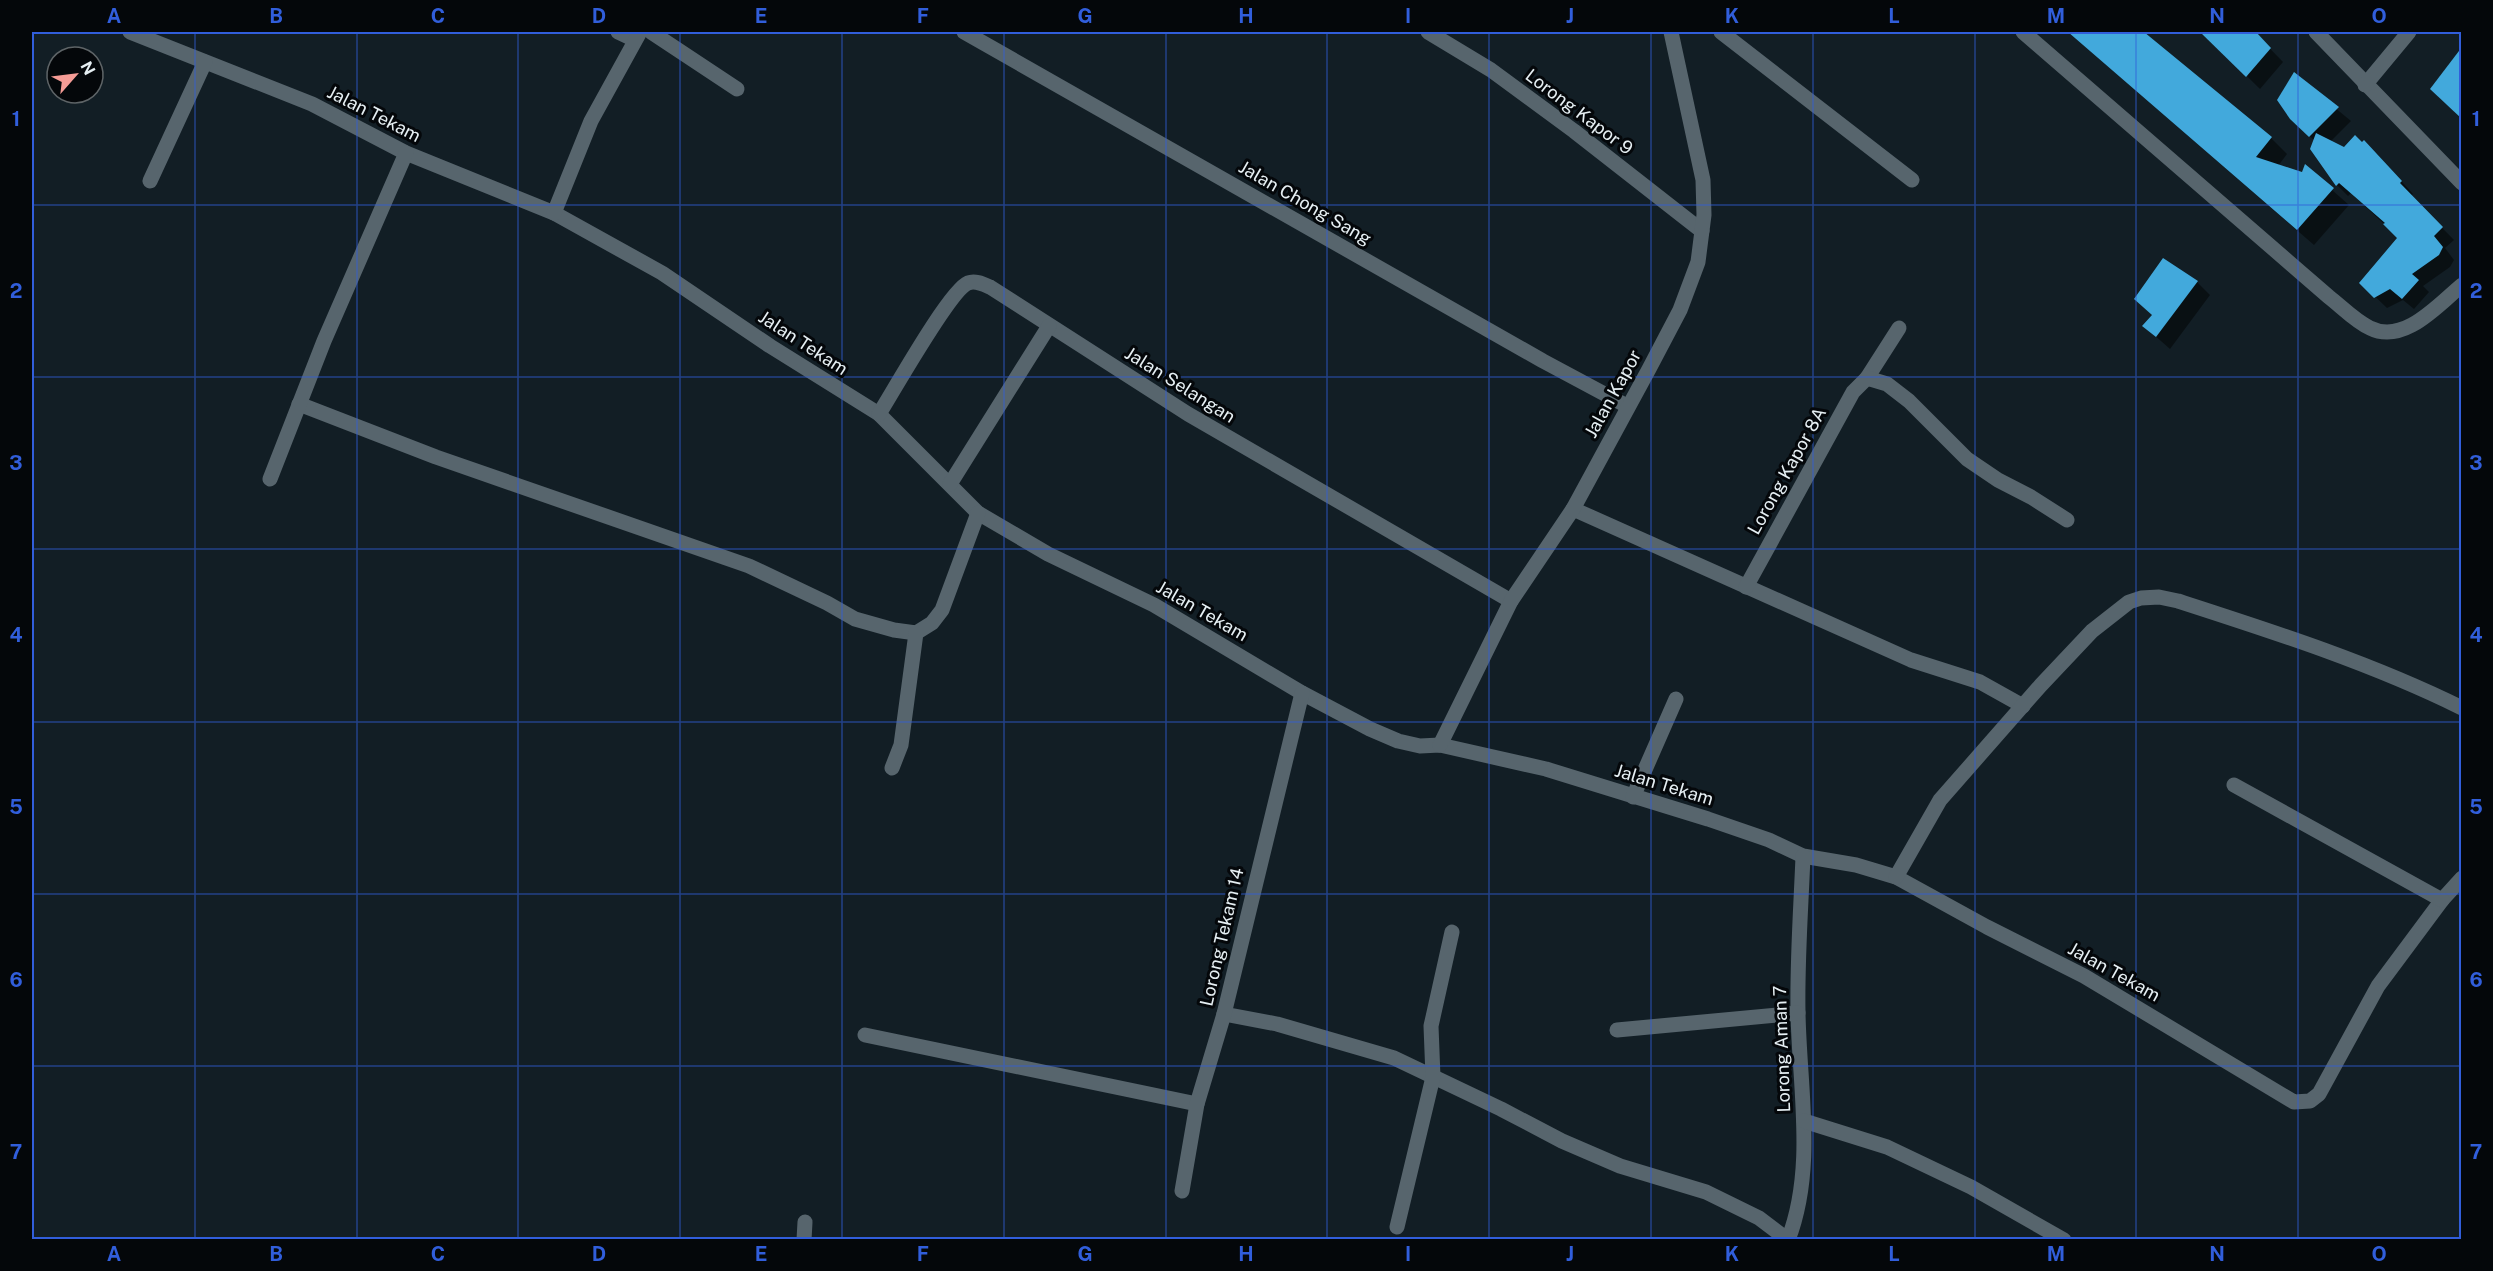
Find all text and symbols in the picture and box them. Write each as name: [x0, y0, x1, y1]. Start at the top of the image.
text: A: [107, 4, 121, 28]
text: B: [269, 4, 283, 28]
text: C: [431, 4, 445, 28]
text: D: [592, 4, 606, 28]
text: E: [755, 4, 767, 28]
text: F: [917, 4, 929, 28]
text: G: [1077, 4, 1093, 28]
text: H: [1238, 4, 1254, 28]
text: I: [1405, 4, 1411, 28]
text: J: [1566, 4, 1574, 28]
text: K: [1725, 4, 1739, 28]
text: L: [1888, 4, 1900, 28]
text: M: [2047, 4, 2065, 28]
text: N: [2209, 4, 2225, 28]
text: O: [2371, 4, 2387, 28]
north arrow: [45, 45, 105, 105]
text: N: [76, 58, 99, 78]
street label: Lorong Kapor 9: [1522, 64, 1637, 159]
street label: Jalan Tekam: [324, 81, 424, 146]
text: 1: [12, 107, 20, 131]
text: 1: [2472, 107, 2480, 131]
street label: Jalan Chong Sang: [1235, 156, 1375, 249]
text: 2: [10, 279, 22, 303]
text: 2: [2470, 279, 2482, 303]
street label: Jalan Tekam: [755, 306, 852, 379]
street label: Jalan Selangan: [1121, 342, 1239, 427]
street label: Jalan Kapor: [1580, 346, 1645, 441]
street label: Lorong Kapor 8A: [1743, 403, 1830, 538]
text: 3: [9, 451, 23, 475]
text: 3: [2469, 451, 2483, 475]
street label: Jalan Tekam: [1153, 576, 1252, 645]
text: 4: [9, 623, 23, 647]
text: 4: [2469, 623, 2483, 647]
street label: Jalan Tekam: [1612, 760, 1716, 809]
text: 5: [9, 795, 23, 819]
text: 5: [2469, 795, 2483, 819]
street label: Lorong Tekam 14: [1195, 866, 1248, 1008]
street label: Jalan Tekam: [2065, 938, 2164, 1005]
text: 6: [9, 968, 23, 992]
text: 6: [2469, 968, 2483, 992]
street label: Lorong Aman 7: [1769, 985, 1794, 1113]
text: 7: [10, 1140, 22, 1164]
text: 7: [2470, 1140, 2482, 1164]
text: A: [107, 1242, 121, 1266]
text: B: [269, 1242, 283, 1266]
text: C: [431, 1242, 445, 1266]
text: D: [592, 1242, 606, 1266]
text: E: [755, 1242, 767, 1266]
text: F: [917, 1242, 929, 1266]
text: G: [1077, 1242, 1093, 1266]
text: H: [1238, 1242, 1254, 1266]
text: I: [1405, 1242, 1411, 1266]
text: J: [1566, 1242, 1574, 1266]
text: K: [1725, 1242, 1739, 1266]
text: L: [1888, 1242, 1900, 1266]
text: M: [2047, 1242, 2065, 1266]
text: N: [2209, 1242, 2225, 1266]
text: O: [2371, 1242, 2387, 1266]

